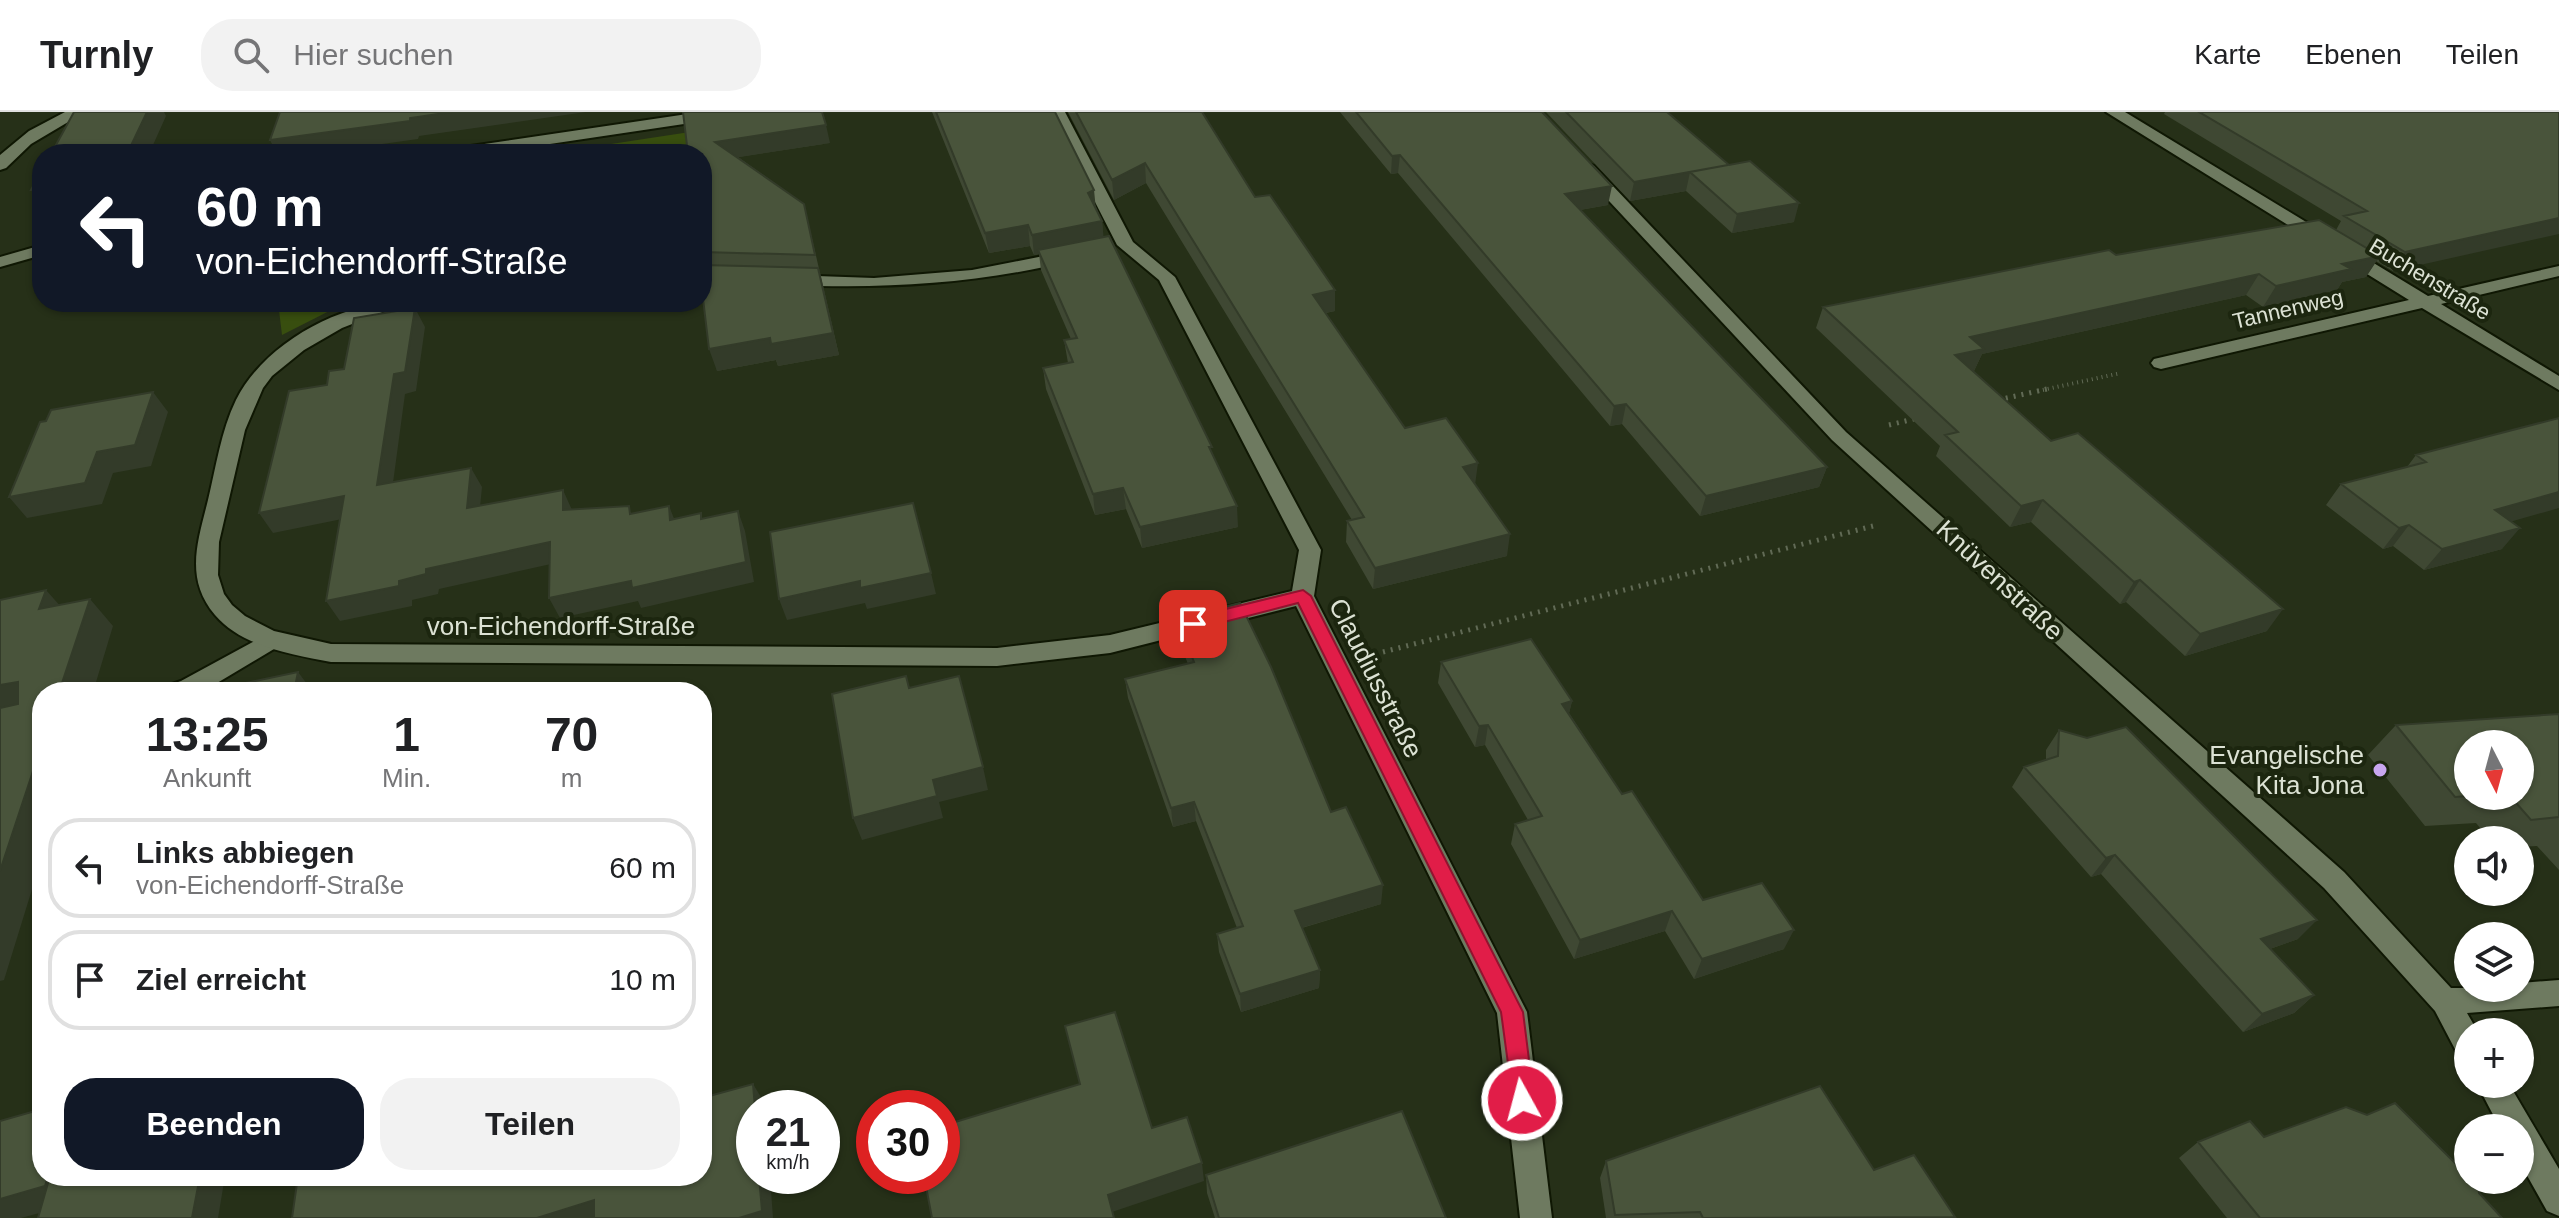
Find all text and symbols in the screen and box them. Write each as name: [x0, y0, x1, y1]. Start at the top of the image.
search box: [201, 19, 761, 91]
icon: search: [229, 33, 273, 77]
text: Turnly: [40, 34, 153, 76]
text: Hier suchen: [293, 38, 453, 71]
text: Karte: [2194, 39, 2261, 70]
text: Ebenen: [2305, 39, 2402, 70]
text: Teilen: [2446, 39, 2519, 70]
text: 60 m: [196, 175, 324, 238]
icon: left: [64, 176, 168, 280]
street label: Buchenstraße: [2365, 233, 2495, 325]
text: von-Eichendorff-Straße: [196, 241, 568, 282]
street label: Tannenweg: [2230, 284, 2346, 334]
street label: Knüvenstraße: [1931, 514, 2069, 646]
pin: [1159, 590, 1227, 658]
street label: Claudiusstraße: [1323, 593, 1429, 763]
icon: arrive: [1171, 602, 1215, 646]
street label: von-Eichendorff-Straße: [427, 611, 695, 641]
text: 13:25: [146, 708, 268, 761]
text: 1: [393, 708, 420, 761]
text: 70: [545, 708, 598, 761]
north arrow: [2454, 730, 2534, 810]
map controls: [2454, 730, 2534, 1194]
place label: Evangelische Kita Jona: [2209, 740, 2365, 800]
marker: Evangelische Kita Jona: [2371, 761, 2389, 779]
text: Ankunft: [163, 763, 251, 793]
text: Min.: [382, 763, 431, 793]
text: m: [561, 763, 582, 793]
button: sound: [2454, 826, 2534, 906]
text: Links abbiegen: [136, 836, 354, 869]
icon: left: [68, 846, 112, 890]
text: 60 m: [609, 851, 676, 884]
text: von-Eichendorff-Straße: [136, 870, 404, 900]
button: layers: [2454, 922, 2534, 1002]
icon: arrive: [68, 958, 112, 1002]
text: Ziel erreicht: [136, 963, 306, 996]
text: 10 m: [609, 963, 676, 996]
button: +: [2454, 1018, 2534, 1098]
position arrow: [1480, 1058, 1564, 1142]
button: Beenden: [64, 1078, 364, 1170]
button: Teilen: [380, 1078, 680, 1170]
speed limit sign: 30: [856, 1090, 960, 1194]
text: 21: [766, 1110, 810, 1154]
button: −: [2454, 1114, 2534, 1194]
text: km/h: [766, 1151, 810, 1173]

